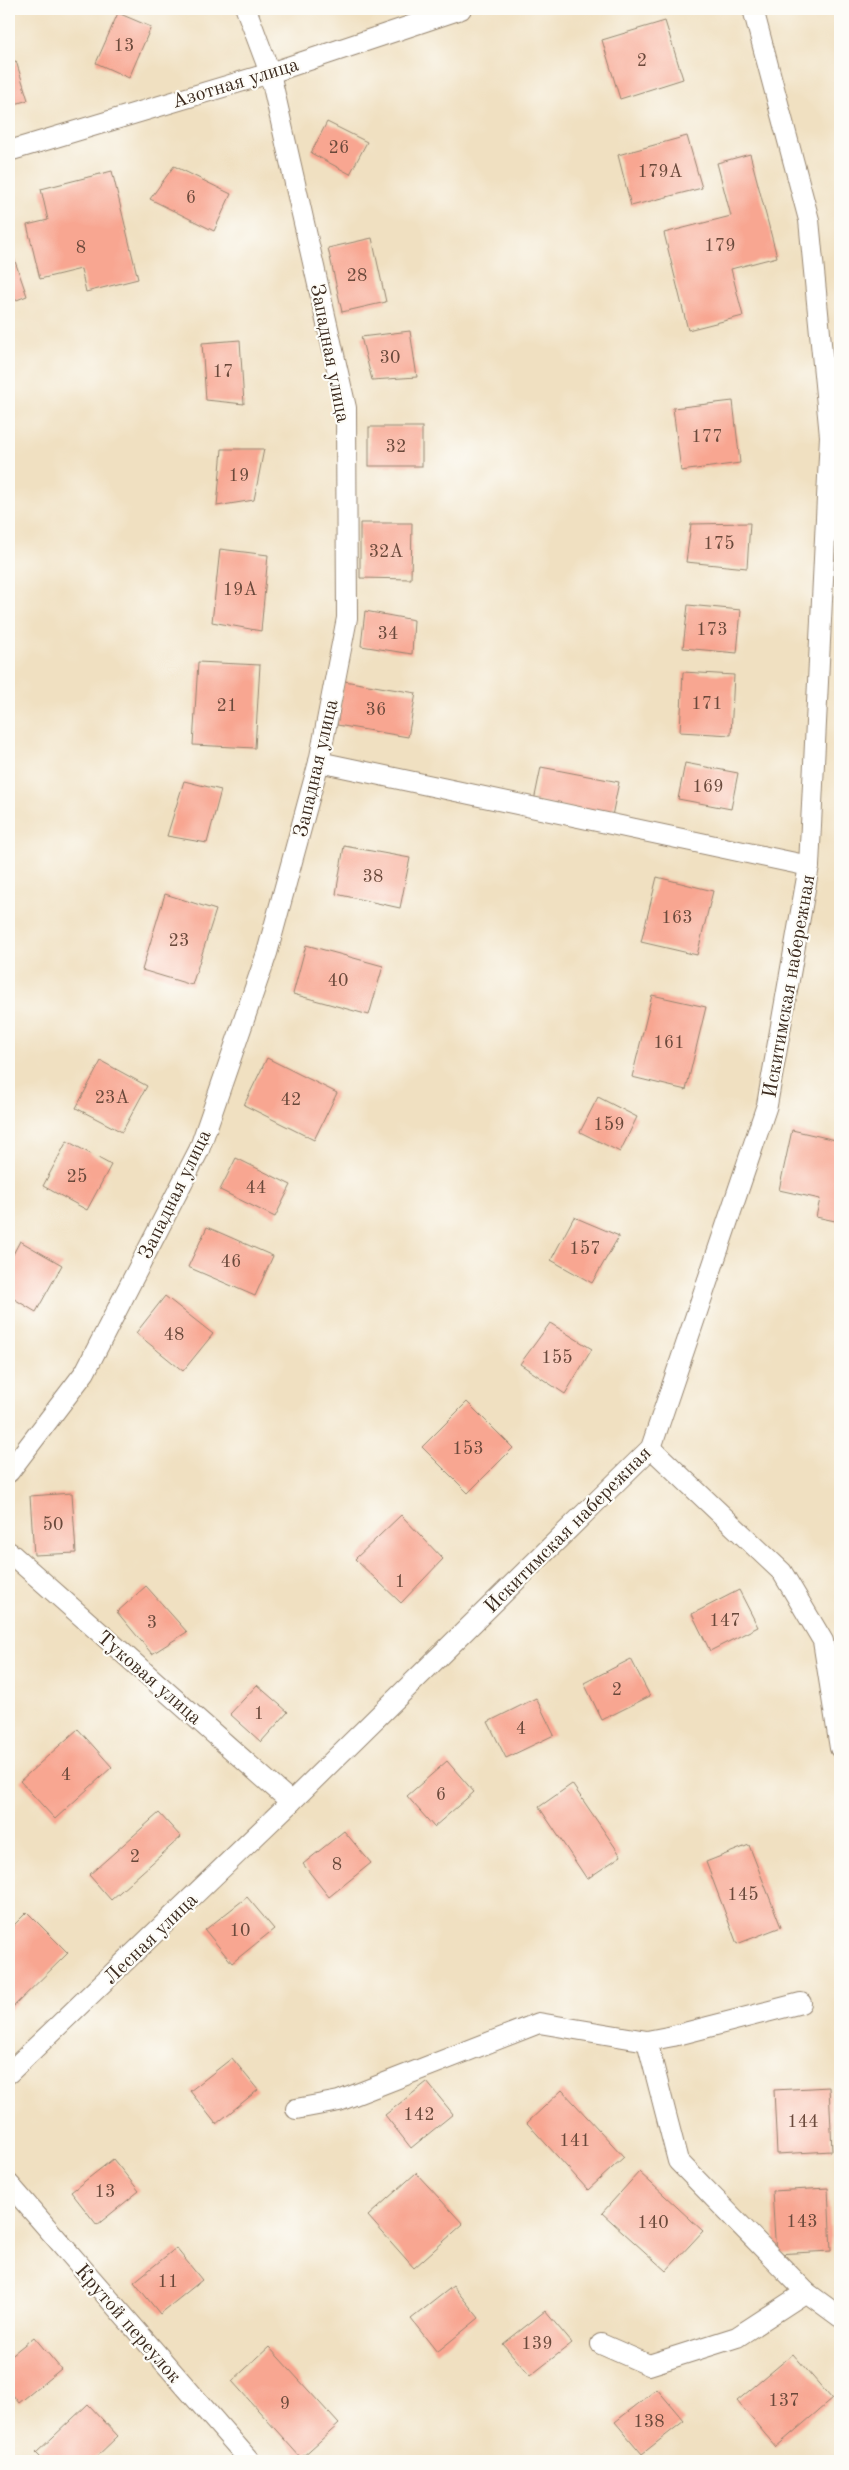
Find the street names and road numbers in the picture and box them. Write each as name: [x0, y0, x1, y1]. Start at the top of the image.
street label: Азотная улица: [170, 55, 301, 113]
street label: Западная улица: [306, 282, 352, 425]
street label: Западная улица: [291, 697, 343, 839]
street label: Искитимская набережная: [760, 873, 819, 1100]
street label: Западная улица: [136, 1127, 216, 1263]
street label: Искитимская набережная: [481, 1443, 656, 1618]
street label: Туковая улица: [93, 1628, 205, 1729]
street label: Лесная улица: [101, 1890, 202, 1989]
street label: Крутой переулок: [71, 2261, 184, 2387]

